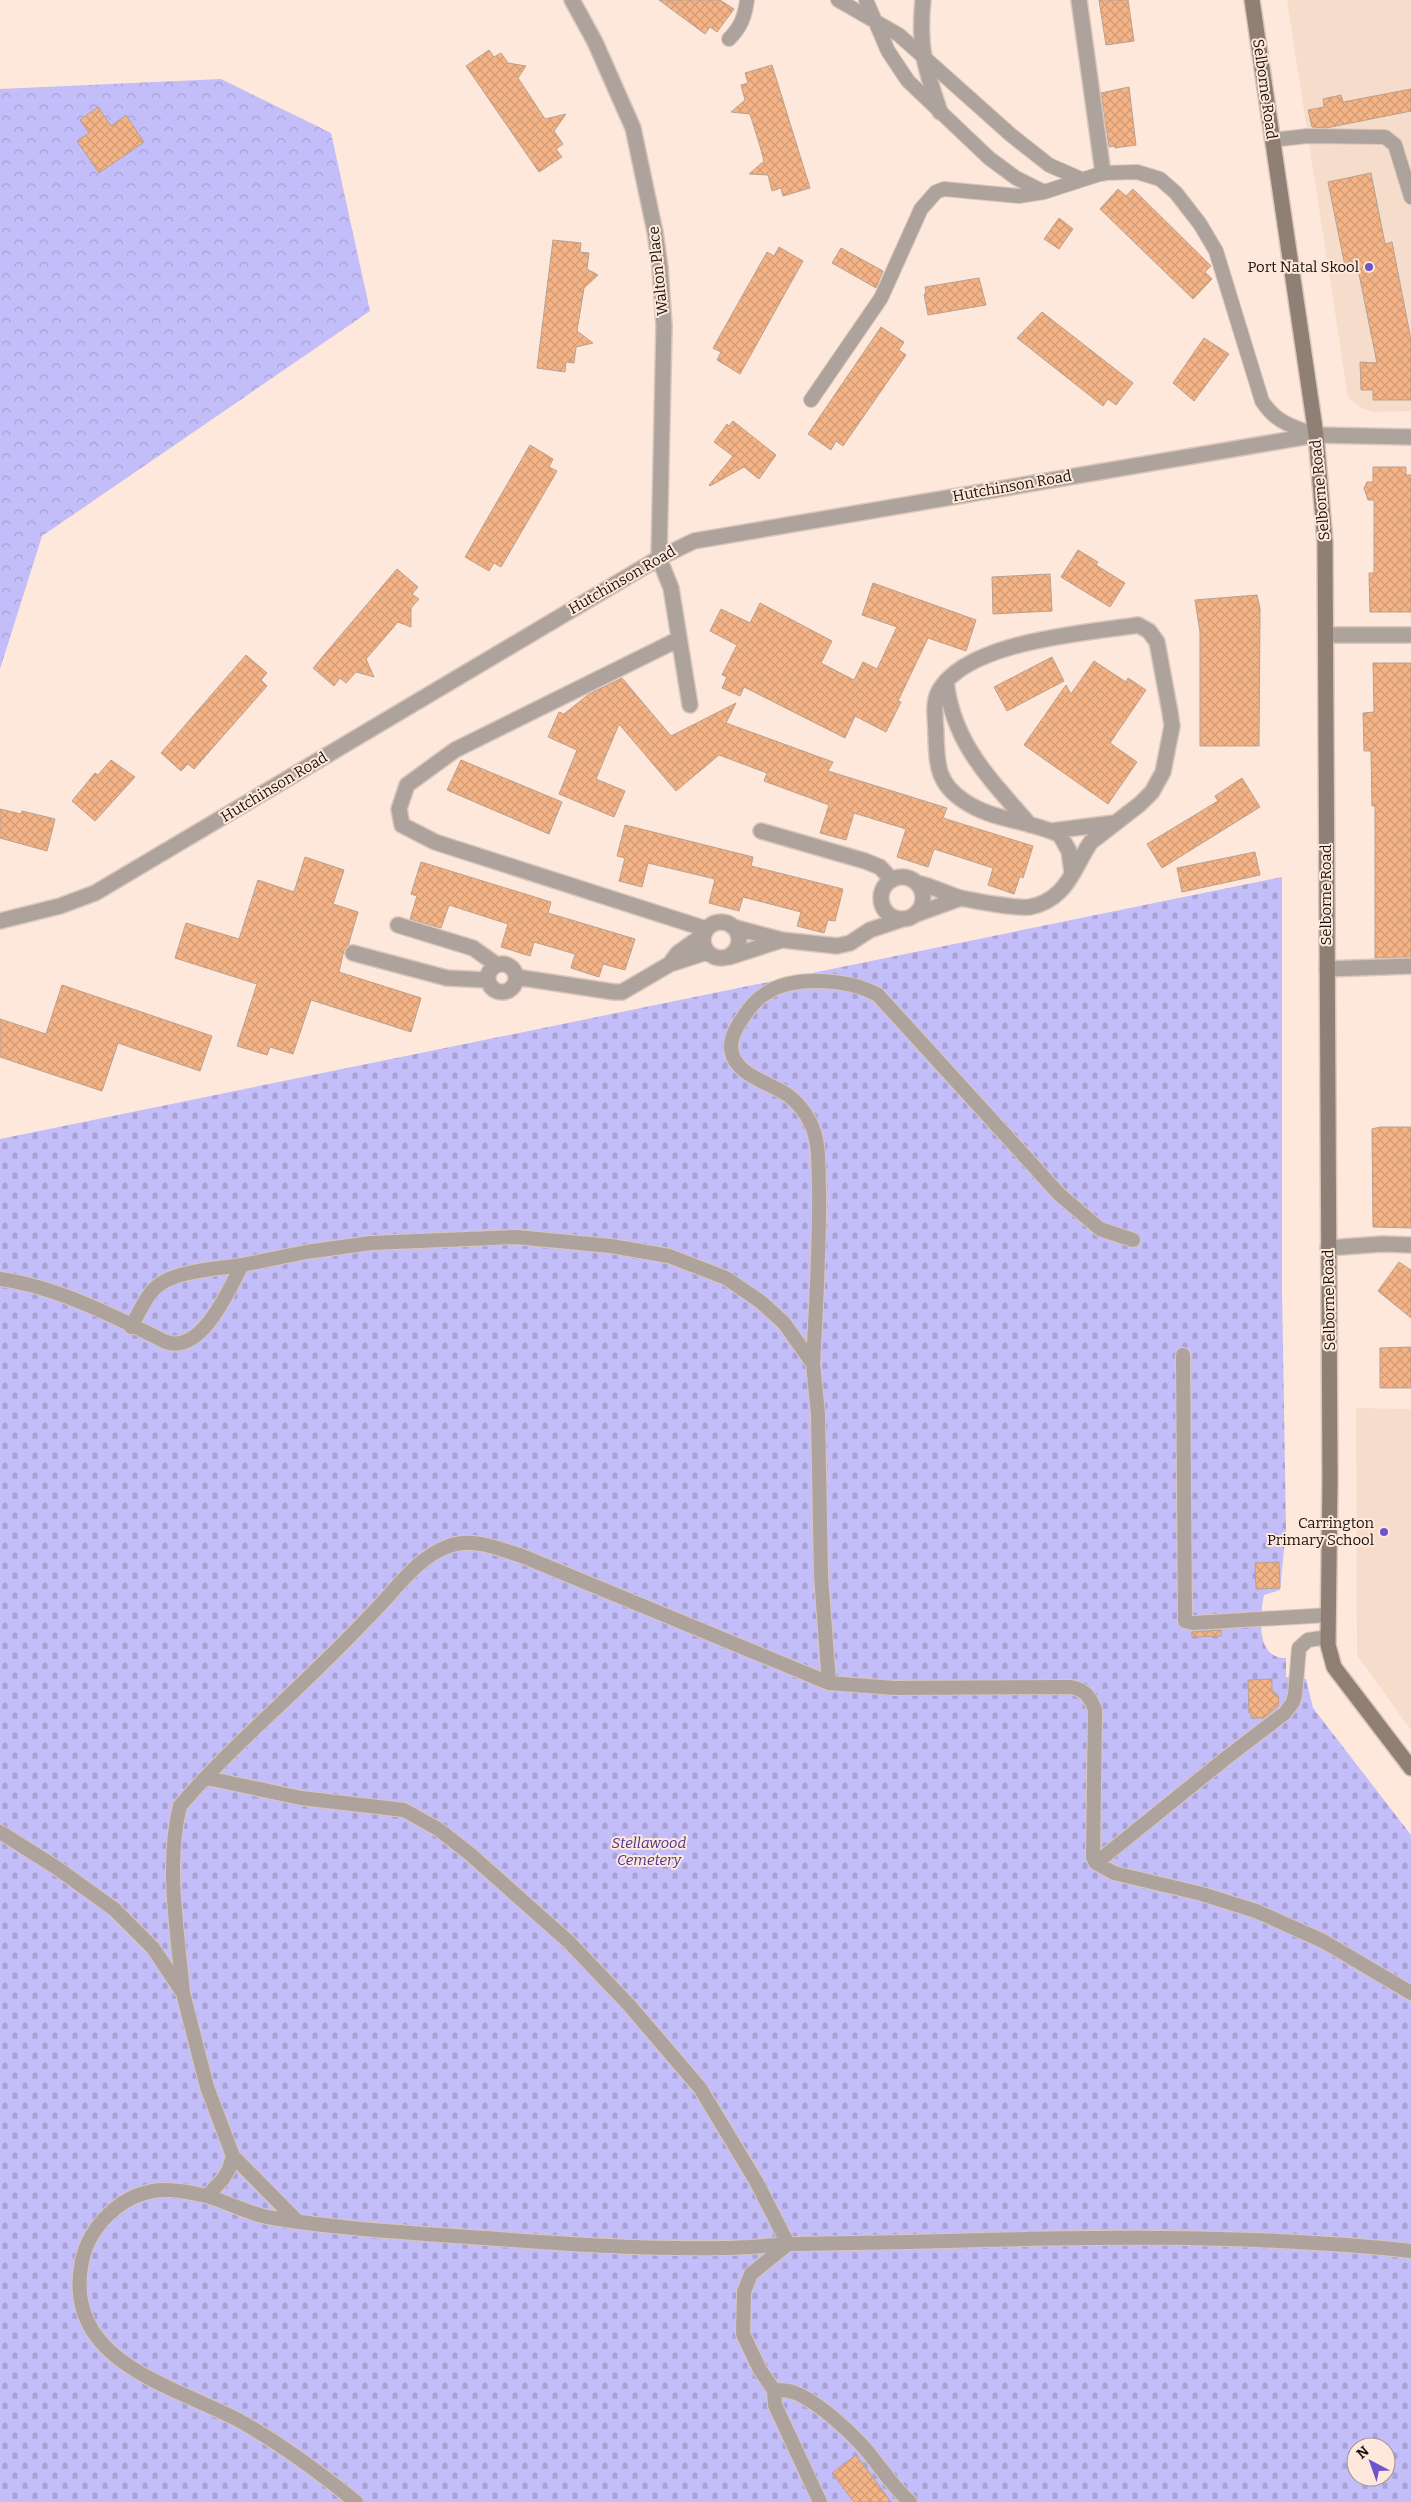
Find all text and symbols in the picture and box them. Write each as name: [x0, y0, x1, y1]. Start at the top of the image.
street label: Selborne Road: [1249, 38, 1281, 140]
street label: Walton Place: [644, 225, 672, 317]
place label: Port Natal Skool: [1247, 258, 1359, 276]
marker: Port Natal Skool: [1363, 261, 1375, 273]
street label: Selborne Road: [1307, 439, 1333, 541]
street label: Hutchinson Road: [951, 467, 1073, 505]
street label: Hutchinson Road: [565, 542, 679, 618]
street label: Hutchinson Road: [218, 748, 330, 826]
street label: Selborne Road: [1317, 844, 1335, 946]
street label: Selborne Road: [1319, 1249, 1339, 1351]
place label: Carrington Primary School: [1267, 1514, 1375, 1549]
marker: Carrington Primary School: [1378, 1526, 1390, 1538]
park label: Stellawood Cemetery: [612, 1834, 687, 1869]
north arrow: [1346, 2437, 1396, 2487]
text: N: [1353, 2442, 1373, 2463]

